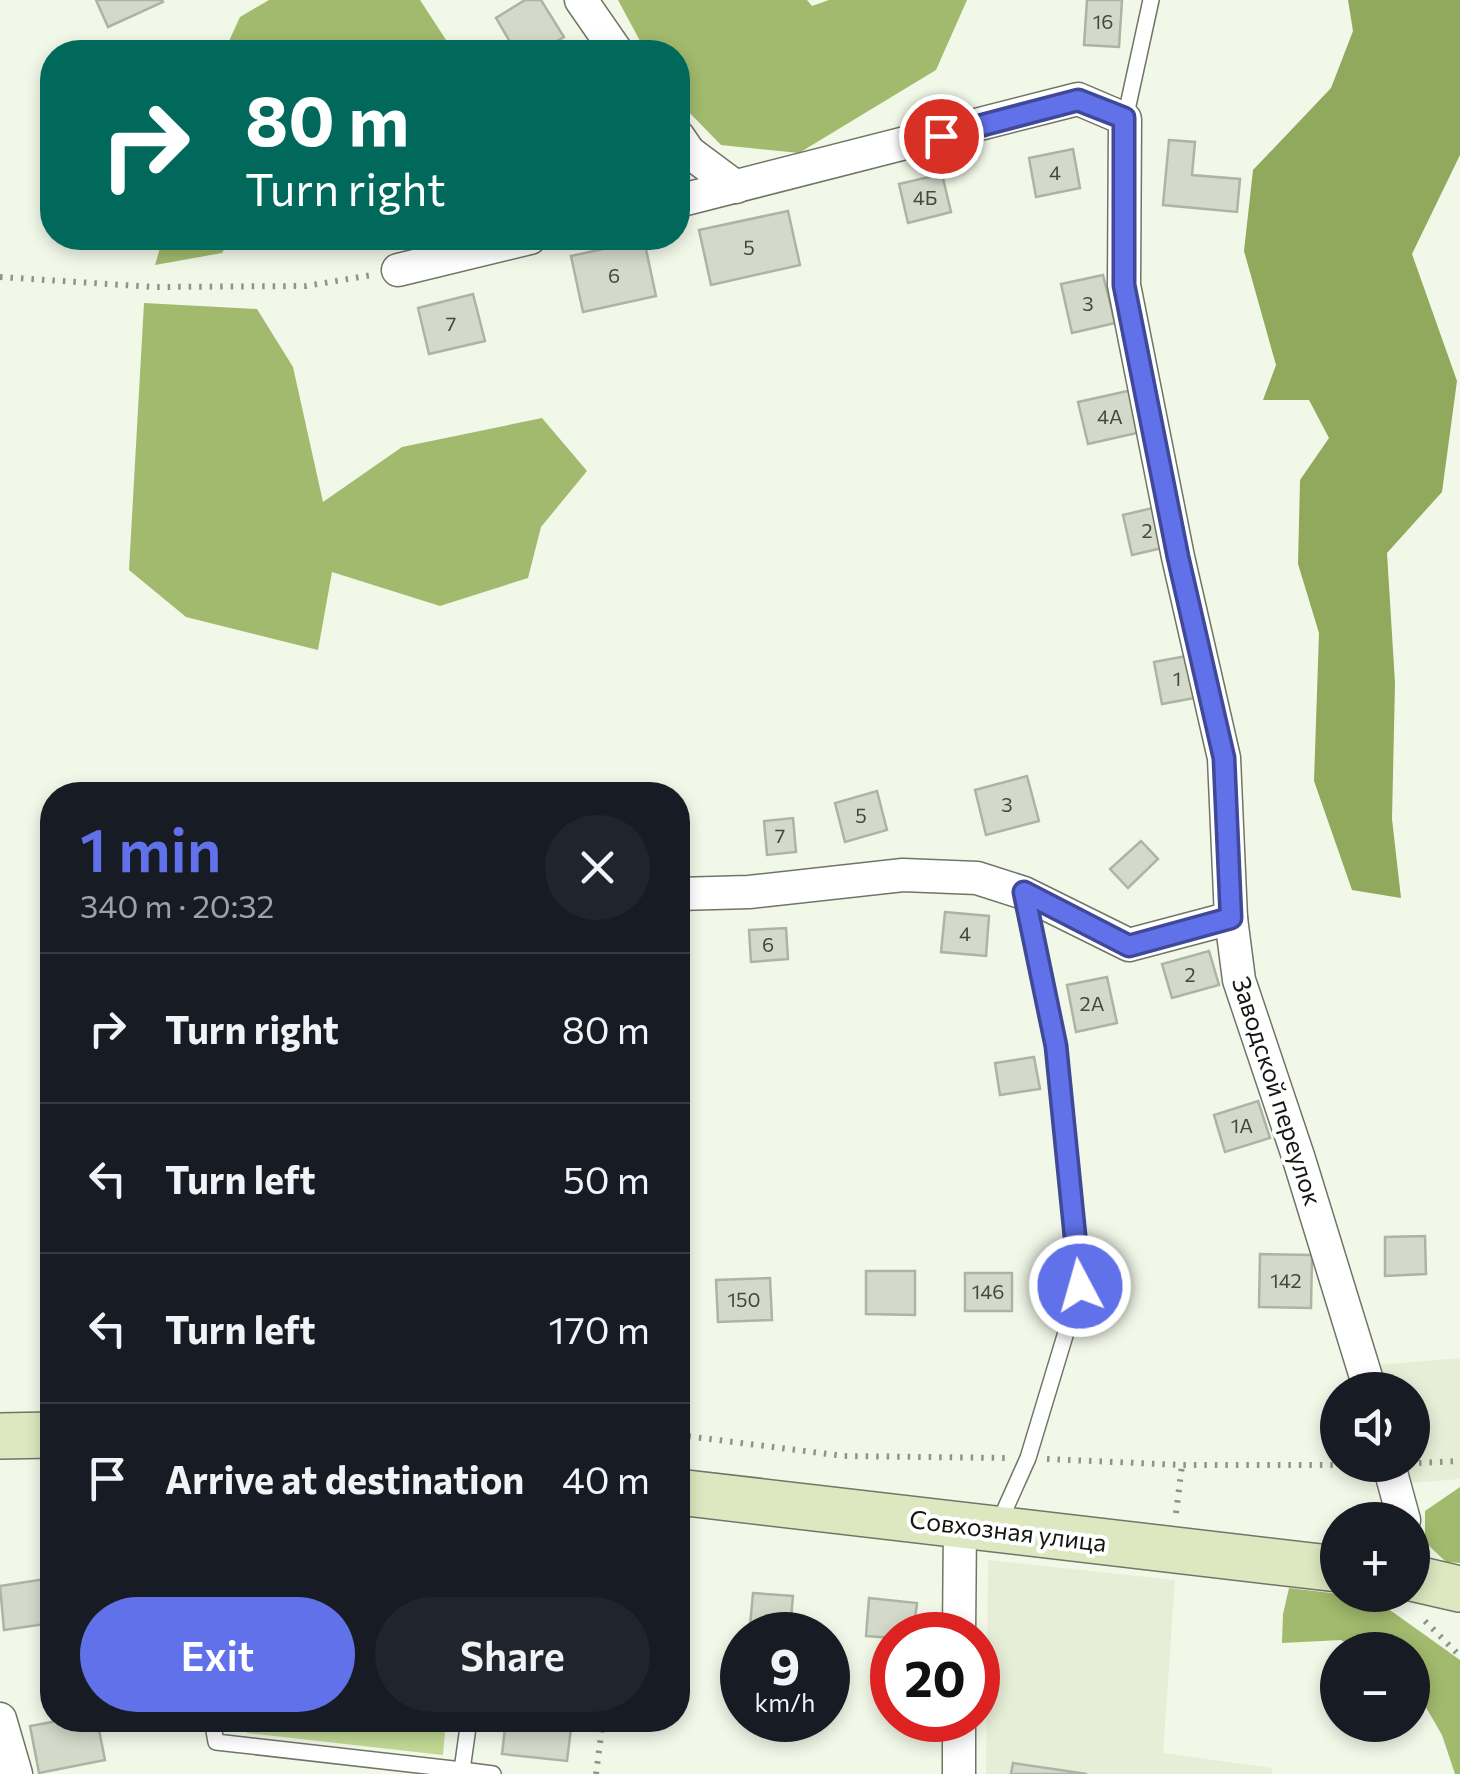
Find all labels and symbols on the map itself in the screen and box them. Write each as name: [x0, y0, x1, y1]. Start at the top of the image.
house number: 16: [1093, 9, 1113, 33]
pin: [899, 94, 984, 179]
house number: 4: [1049, 160, 1061, 184]
house number: 4Б: [913, 185, 937, 209]
house number: 5: [743, 235, 755, 259]
house number: 6: [608, 263, 620, 287]
house number: 3: [1082, 291, 1094, 315]
house number: 7: [446, 311, 456, 335]
house number: 4А: [1097, 404, 1123, 428]
house number: 2: [1141, 518, 1153, 542]
house number: 1: [1173, 666, 1181, 690]
house number: 3: [1001, 792, 1013, 816]
house number: 5: [855, 803, 867, 827]
house number: 7: [775, 823, 785, 847]
house number: 4: [959, 921, 971, 945]
house number: 6: [762, 932, 774, 956]
house number: 2: [1184, 962, 1196, 986]
street label: Заводской переулок: [1227, 972, 1329, 1209]
house number: 2А: [1080, 991, 1105, 1015]
house number: 1А: [1231, 1113, 1253, 1137]
position arrow: [1028, 1234, 1132, 1338]
house number: 142: [1270, 1268, 1302, 1292]
house number: 146: [972, 1279, 1004, 1303]
house number: 150: [727, 1287, 761, 1311]
street label: Совхозная улица: [908, 1503, 1108, 1557]
speed limit sign: 20: [870, 1612, 1000, 1742]

